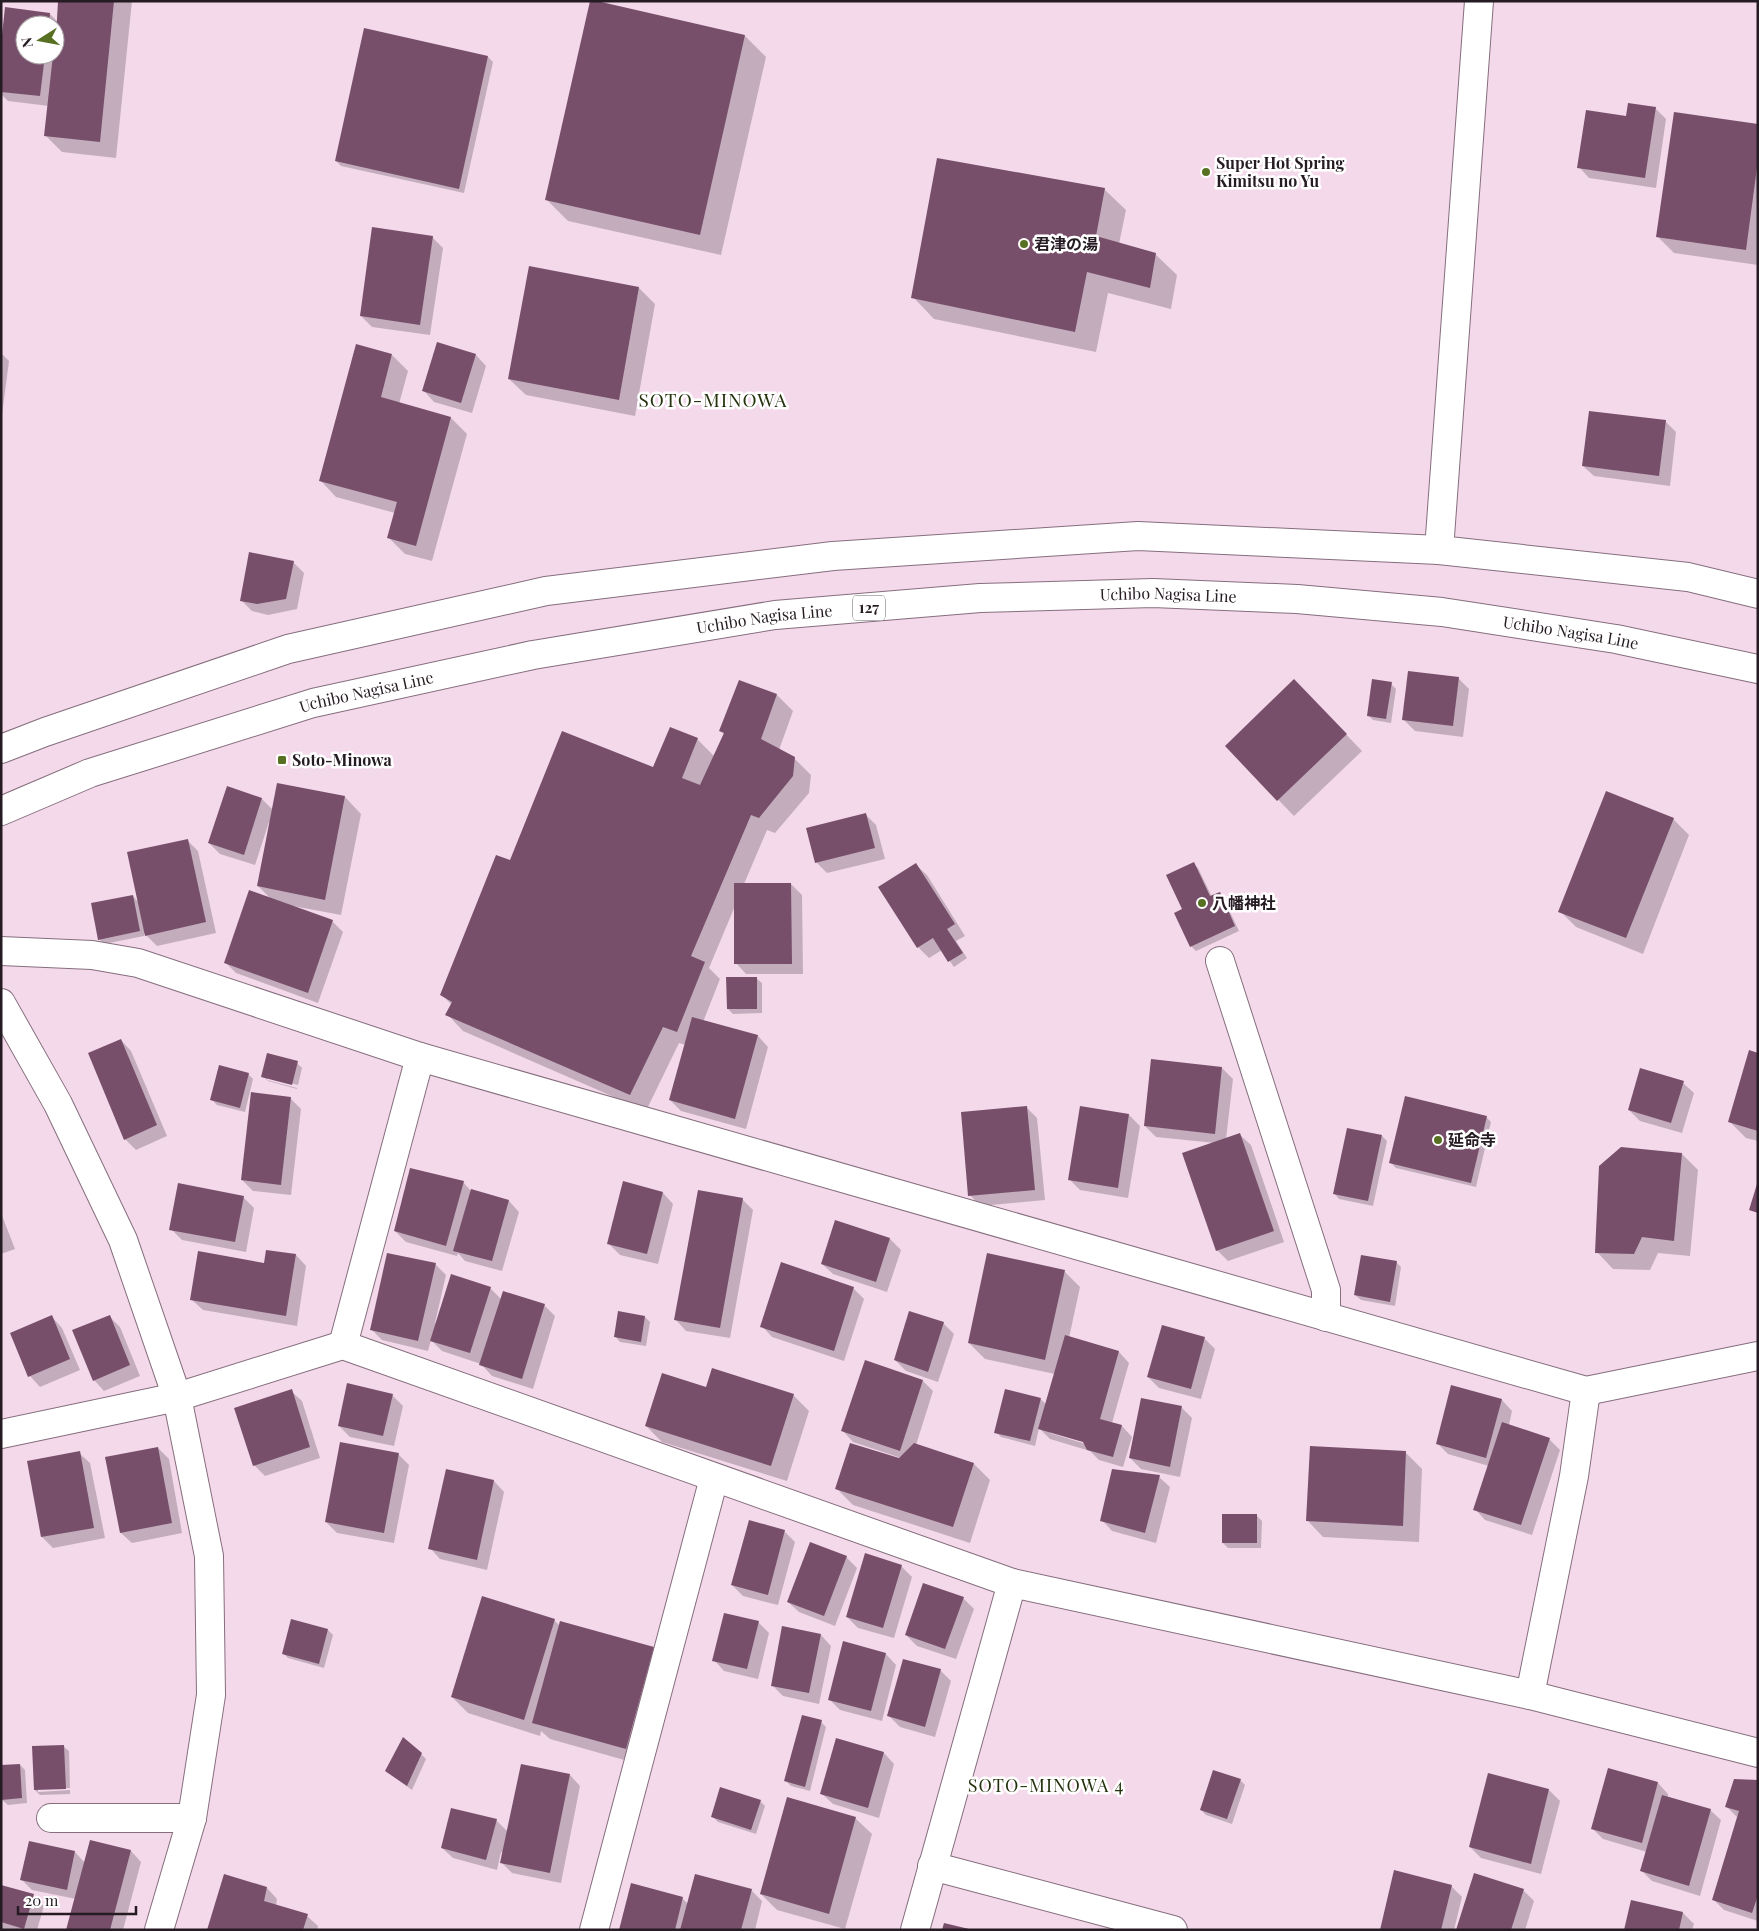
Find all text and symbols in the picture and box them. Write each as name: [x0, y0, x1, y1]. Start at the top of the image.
north arrow: [15, 15, 65, 65]
text: N: [16, 36, 37, 49]
place label: Super Hot Spring Kimitsu no Yu: [1216, 152, 1344, 191]
marker: Super Hot Spring Kimitsu no Yu: [1200, 166, 1212, 178]
place label: 君津の湯: [1034, 233, 1098, 254]
marker: 君津の湯: [1018, 238, 1030, 250]
district label: SOTO-MINOWA: [639, 386, 787, 412]
street label: Uchibo Nagisa Line: [1099, 582, 1237, 606]
road number: 127: [853, 596, 885, 620]
street label: Uchibo Nagisa Line: [695, 599, 833, 638]
street label: Uchibo Nagisa Line: [1502, 611, 1641, 654]
street label: Uchibo Nagisa Line: [296, 666, 435, 717]
place label: Soto-Minowa: [292, 749, 393, 770]
marker: Soto-Minowa: [276, 754, 288, 766]
place label: 八幡神社: [1212, 892, 1276, 913]
marker: 八幡神社: [1196, 897, 1208, 909]
place label: 延命寺: [1448, 1129, 1496, 1150]
marker: 延命寺: [1432, 1134, 1444, 1146]
district label: SOTO-MINOWA 4: [968, 1773, 1124, 1797]
scale bar: [18, 1884, 135, 1916]
text: 20 m: [25, 1890, 59, 1910]

